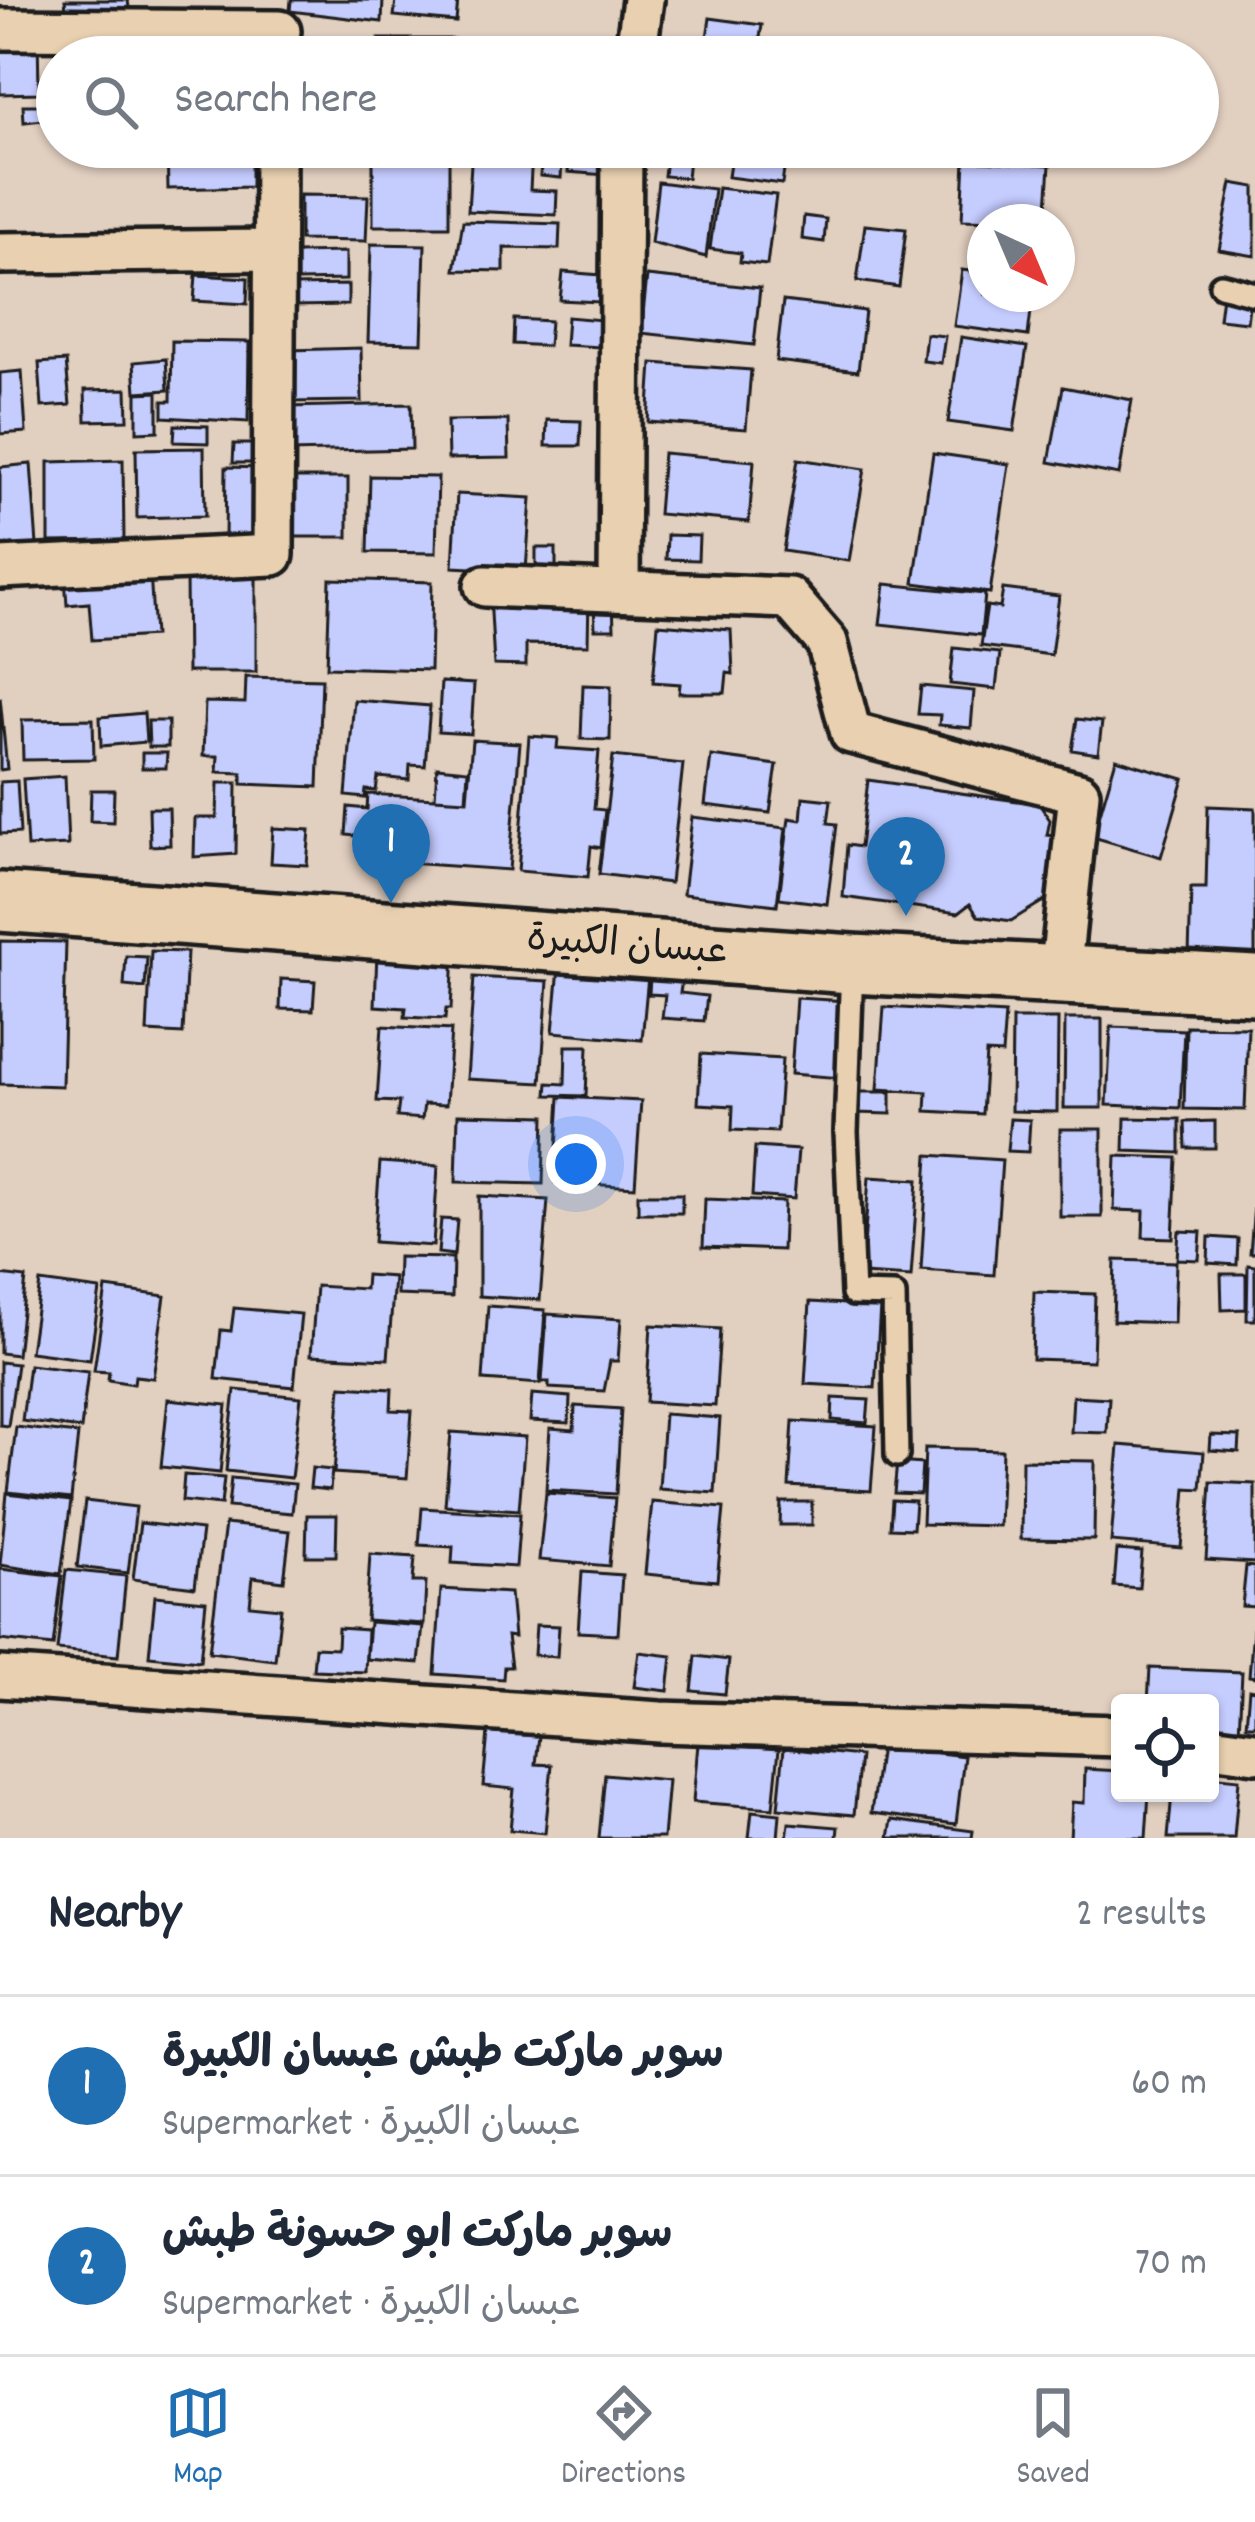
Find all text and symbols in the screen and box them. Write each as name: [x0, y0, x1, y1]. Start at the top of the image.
search box: [36, 36, 1219, 168]
icon: search: [78, 69, 144, 135]
text: Search here: [174, 70, 377, 134]
north arrow: [967, 204, 1075, 312]
pin: 1: [352, 804, 430, 903]
pin: 2: [867, 817, 945, 916]
street label: عبسان الكبيرة: [525, 914, 729, 982]
your location: [546, 1134, 606, 1194]
map controls: [1111, 1694, 1219, 1802]
button: locate: [1111, 1694, 1219, 1802]
text: Nearby: [48, 1880, 181, 1952]
text: 2 results: [1076, 1889, 1207, 1944]
text: سوبر ماركت طبش عبسان الكبيرة: [162, 2025, 724, 2089]
text: 1: [83, 2058, 91, 2113]
text: 60 m: [1131, 2058, 1207, 2113]
text: Supermarket · عبسان الكبيرة: [162, 2099, 581, 2154]
text: سوبر ماركت ابو حسونة طبش: [162, 2205, 673, 2269]
text: 2: [78, 2238, 96, 2293]
text: 70 m: [1135, 2238, 1207, 2293]
text: Supermarket · عبسان الكبيرة: [162, 2279, 581, 2334]
tab: Map: [165, 2380, 231, 2499]
tab: Directions: [561, 2380, 686, 2499]
tab: Saved: [1016, 2380, 1090, 2499]

